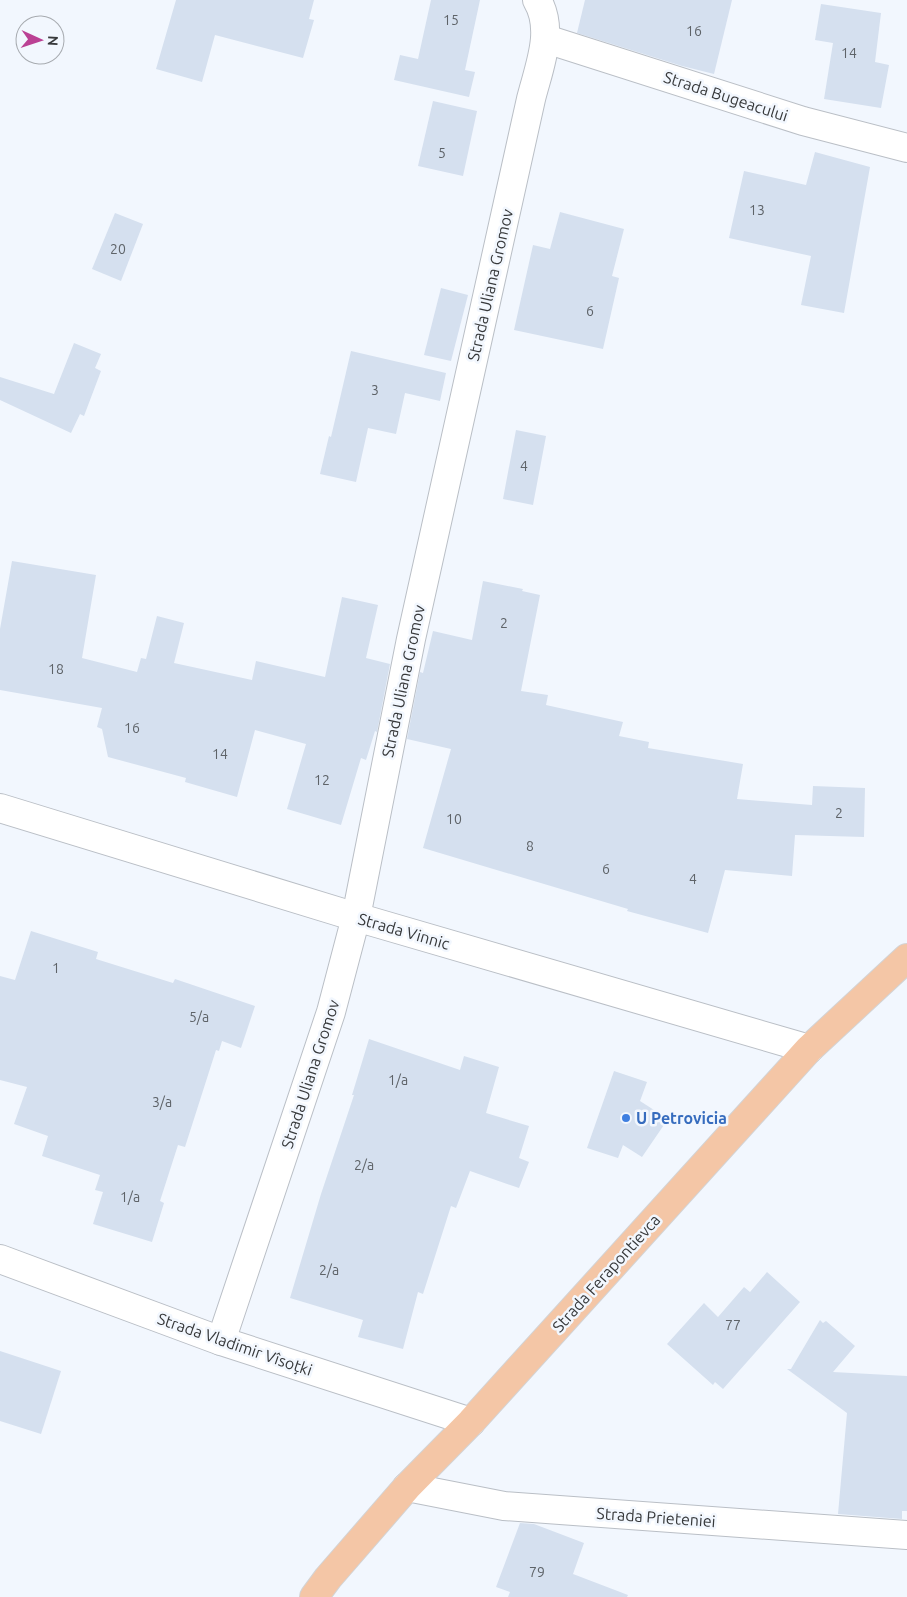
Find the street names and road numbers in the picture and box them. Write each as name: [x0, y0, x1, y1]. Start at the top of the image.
street label: Strada Bugeacului: [662, 67, 790, 125]
street label: Strada Uliana Gromov: [464, 207, 516, 363]
street label: Strada Uliana Gromov: [378, 603, 428, 759]
street label: Strada Vinnic: [356, 909, 452, 953]
street label: Strada Uliana Gromov: [277, 997, 343, 1151]
street label: Strada Ferapontievca: [548, 1211, 664, 1335]
street label: Strada Vladimir Vîsoțki: [155, 1309, 315, 1379]
street label: Strada Prieteniei: [596, 1504, 716, 1530]

